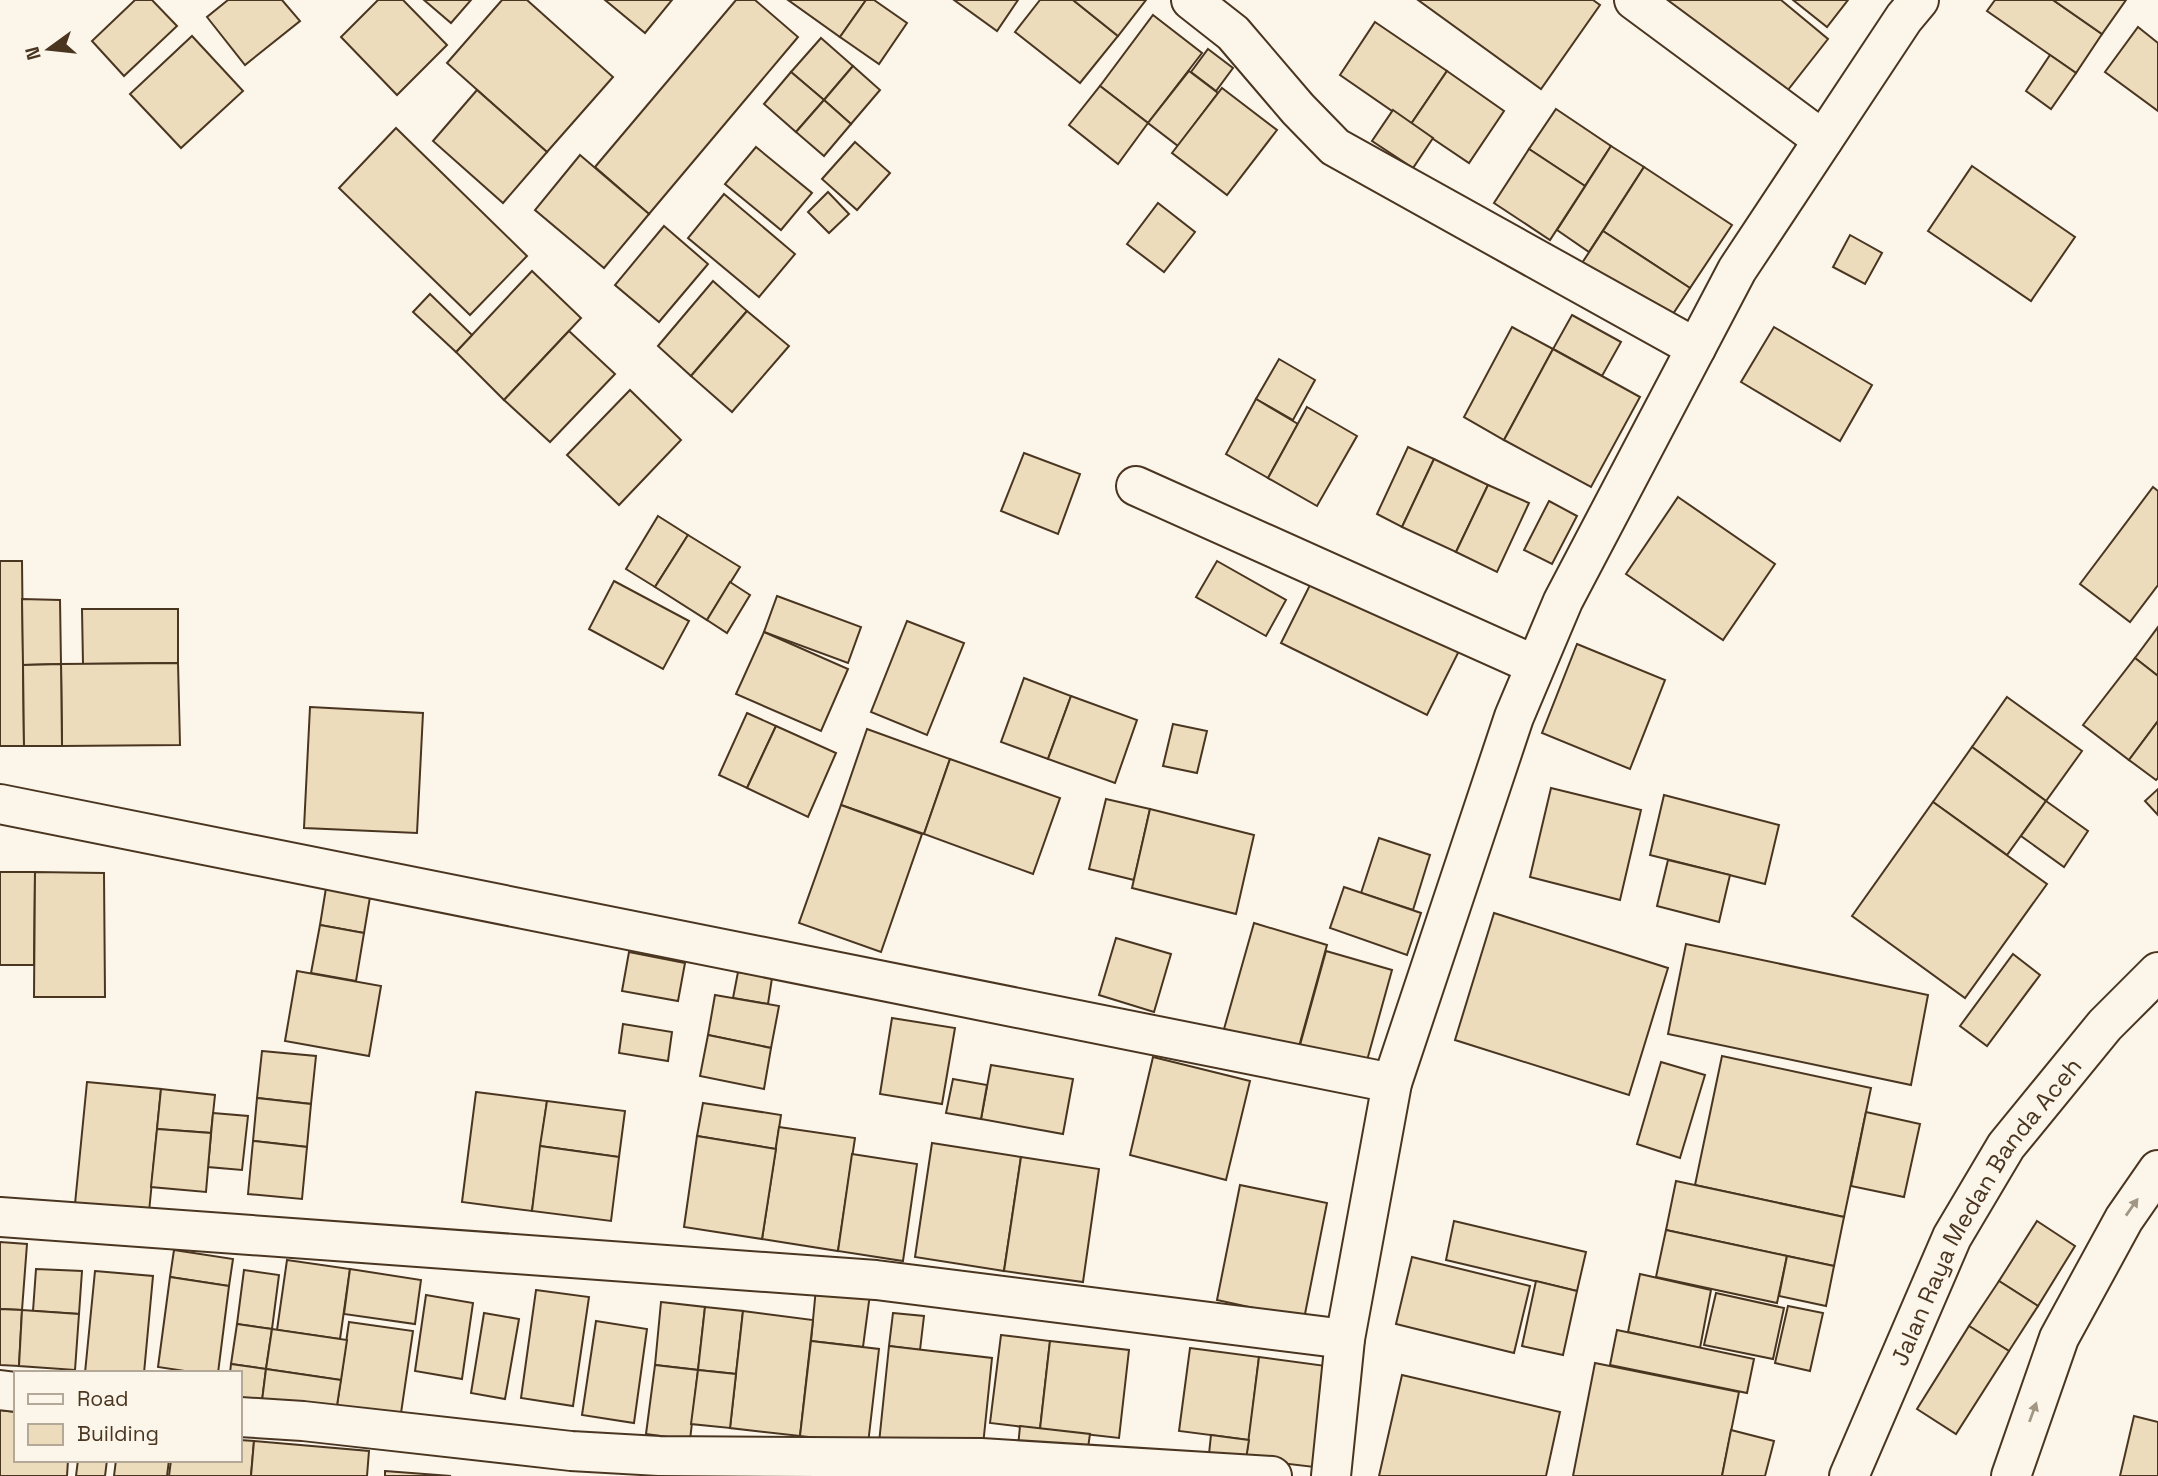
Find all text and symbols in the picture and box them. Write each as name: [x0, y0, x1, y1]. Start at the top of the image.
north arrow: [14, 14, 84, 84]
text: N: [19, 44, 47, 63]
street label: Jalan Raya Medan Banda Aceh: [1883, 1051, 2088, 1370]
one-way arrow: [2125, 1198, 2138, 1217]
legend: [14, 1371, 242, 1462]
text: Road: [77, 1385, 129, 1412]
one-way arrow: [2028, 1401, 2039, 1422]
text: Building: [77, 1420, 159, 1447]

